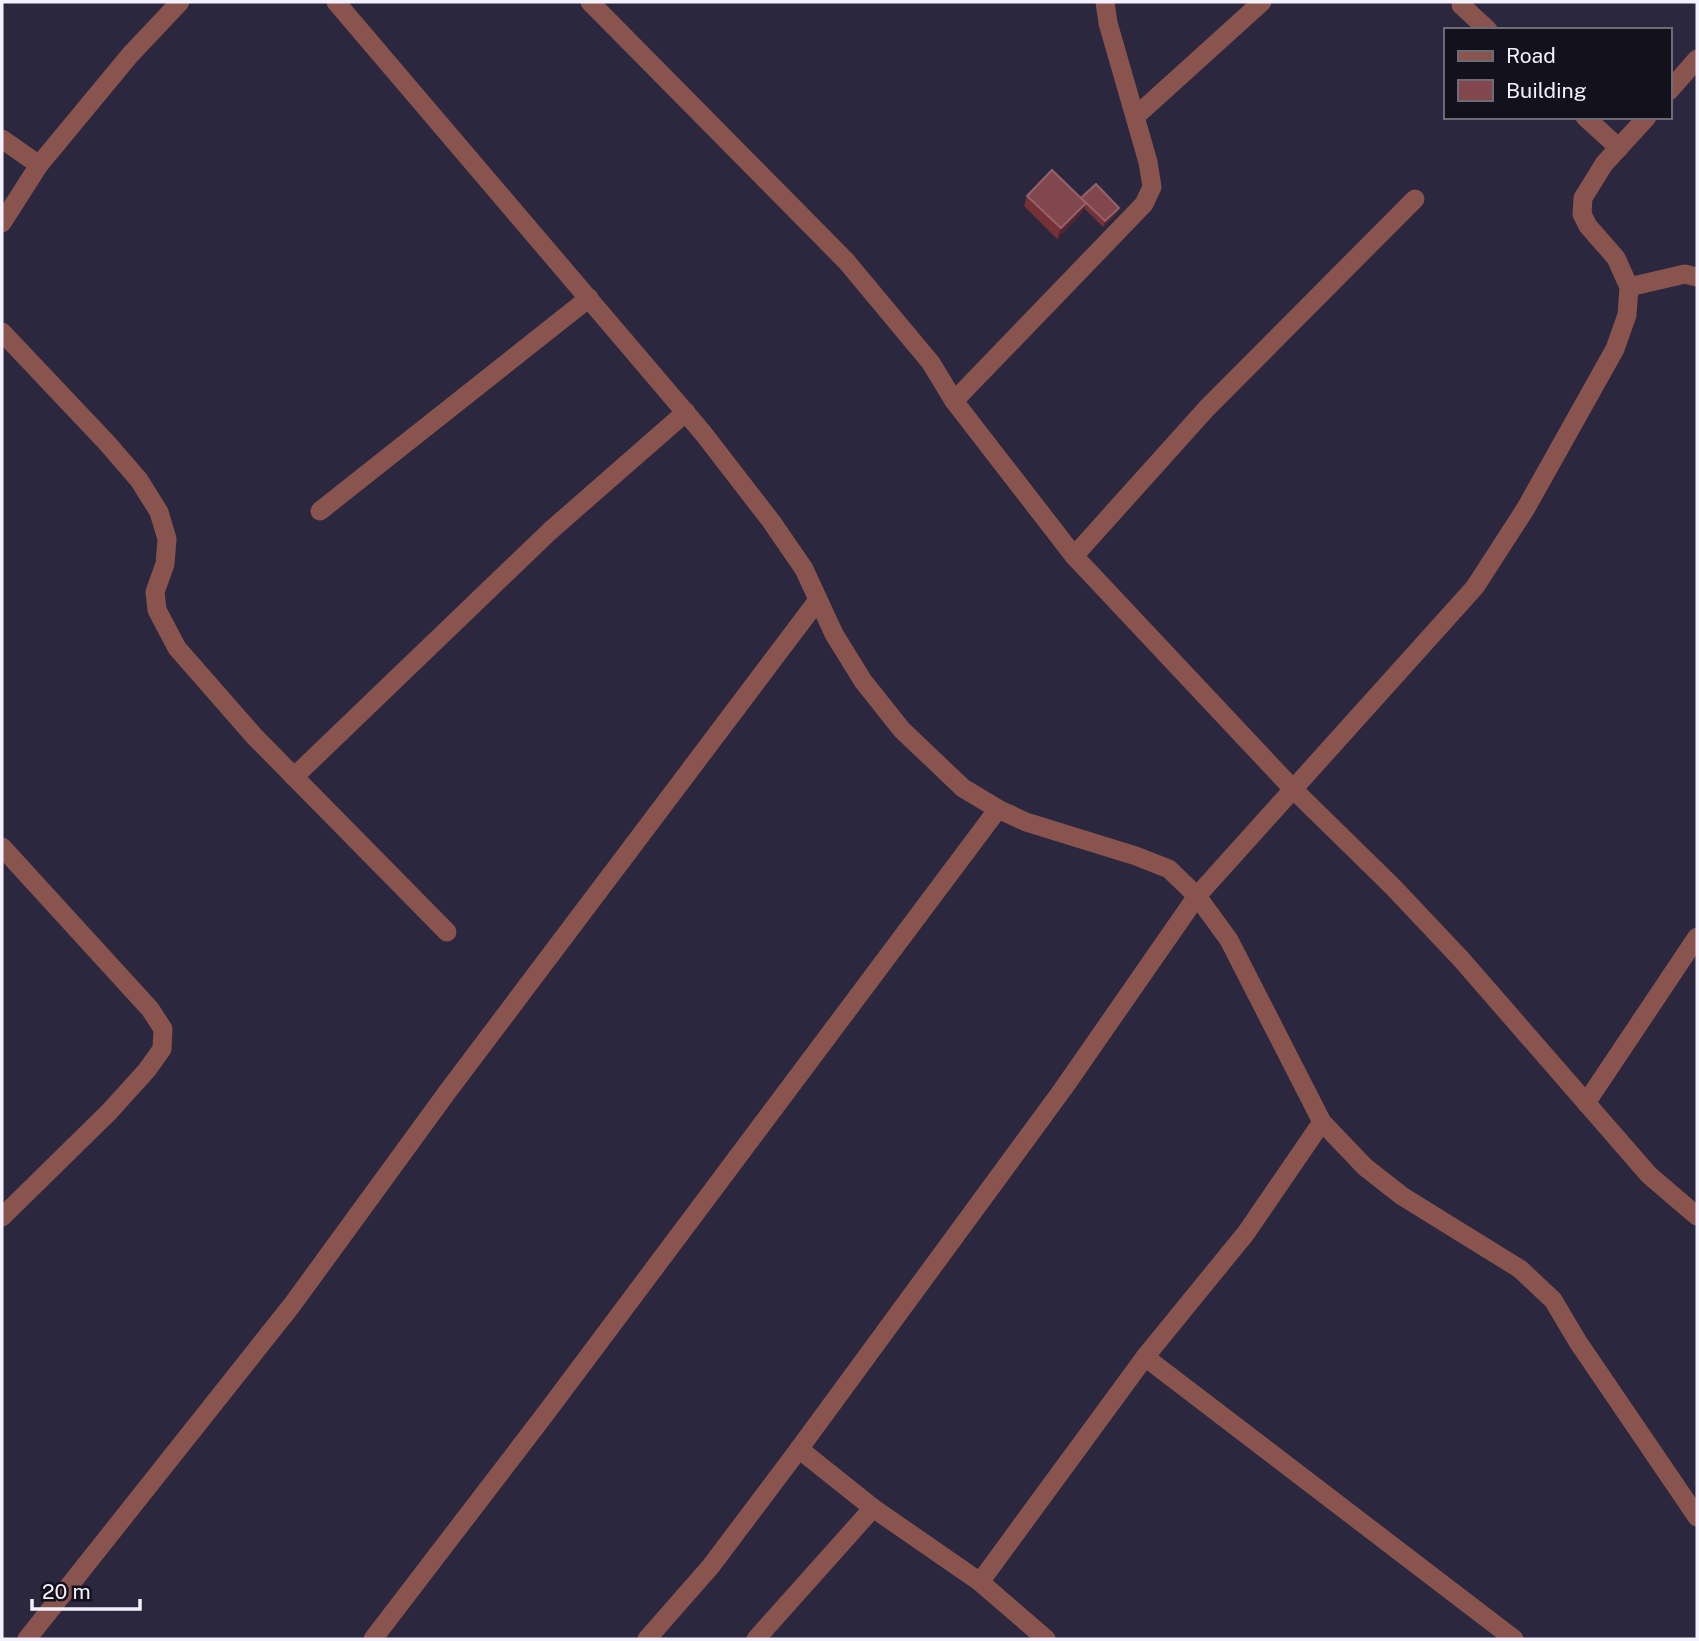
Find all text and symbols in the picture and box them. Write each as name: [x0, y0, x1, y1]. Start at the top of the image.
legend: [1444, 28, 1671, 119]
text: Road: [1506, 43, 1556, 68]
text: Building: [1506, 78, 1587, 103]
scale bar: [32, 1568, 140, 1612]
text: 20 m: [42, 1579, 91, 1604]

